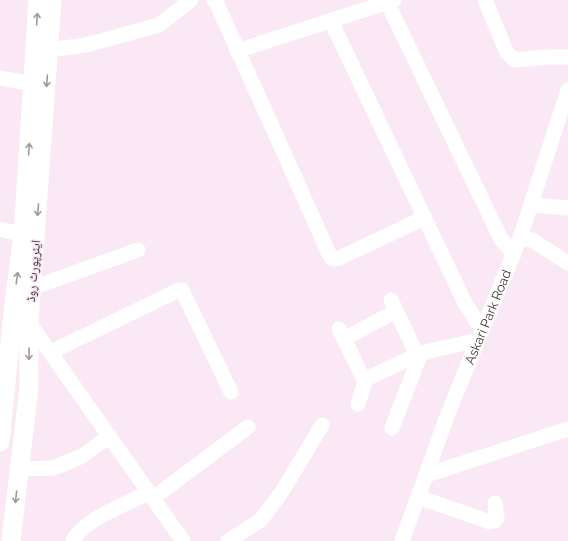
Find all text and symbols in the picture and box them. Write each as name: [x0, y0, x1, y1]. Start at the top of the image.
one-way arrow: [34, 13, 41, 26]
one-way arrow: [44, 74, 51, 87]
one-way arrow: [25, 143, 32, 156]
one-way arrow: [34, 204, 41, 217]
street label: ایئرپورٹ روڈ: [23, 239, 44, 303]
street label: Askari Park Road: [462, 267, 514, 366]
one-way arrow: [13, 272, 21, 285]
one-way arrow: [25, 347, 33, 360]
one-way arrow: [12, 490, 20, 503]

